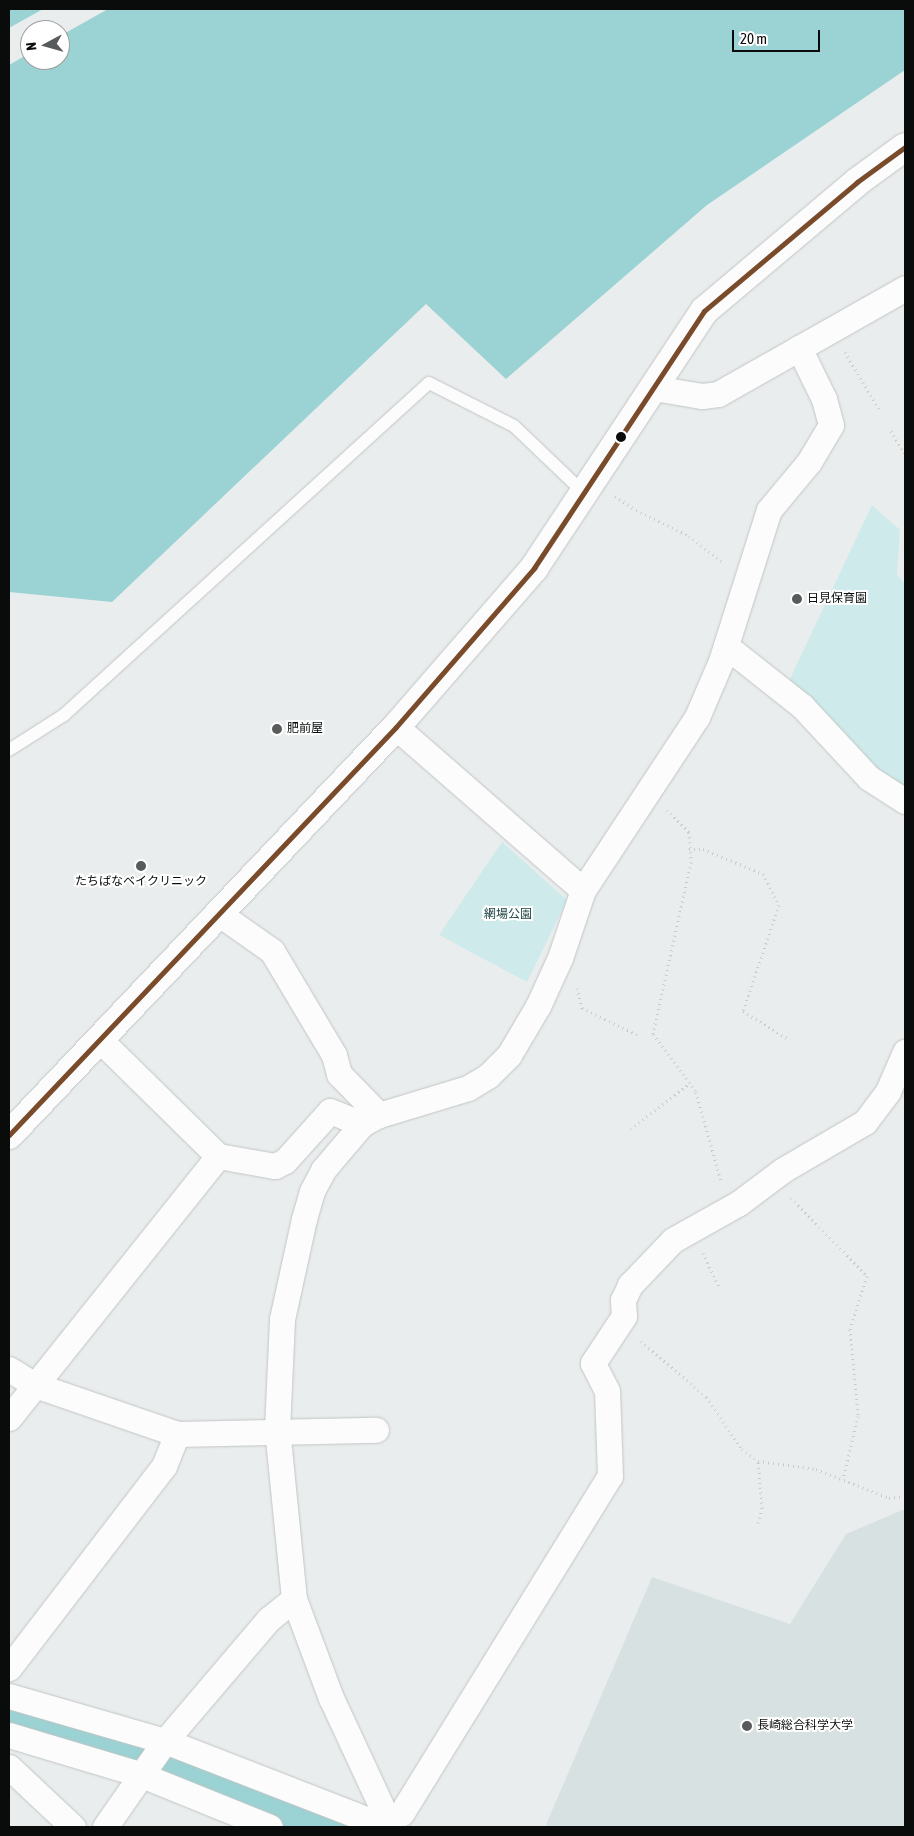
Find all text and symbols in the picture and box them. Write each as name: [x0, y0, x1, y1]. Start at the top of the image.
north arrow: [20, 20, 70, 70]
scale bar: [734, 20, 822, 52]
text: 20 m: [740, 30, 767, 47]
text: N: [23, 42, 39, 51]
unlabelled marker: [616, 432, 626, 442]
place label: 日見保育園: [807, 592, 867, 606]
marker: 日見保育園: [791, 593, 803, 605]
place label: 肥前屋: [287, 722, 323, 736]
marker: 肥前屋: [271, 723, 283, 735]
marker: たちばなベイクリニック: [134, 859, 148, 873]
place label: たちばなベイクリニック: [75, 875, 207, 889]
park label: 網場公園: [484, 908, 532, 922]
place label: 長崎総合科学大学: [757, 1719, 853, 1733]
marker: 長崎総合科学大学: [741, 1720, 753, 1732]

